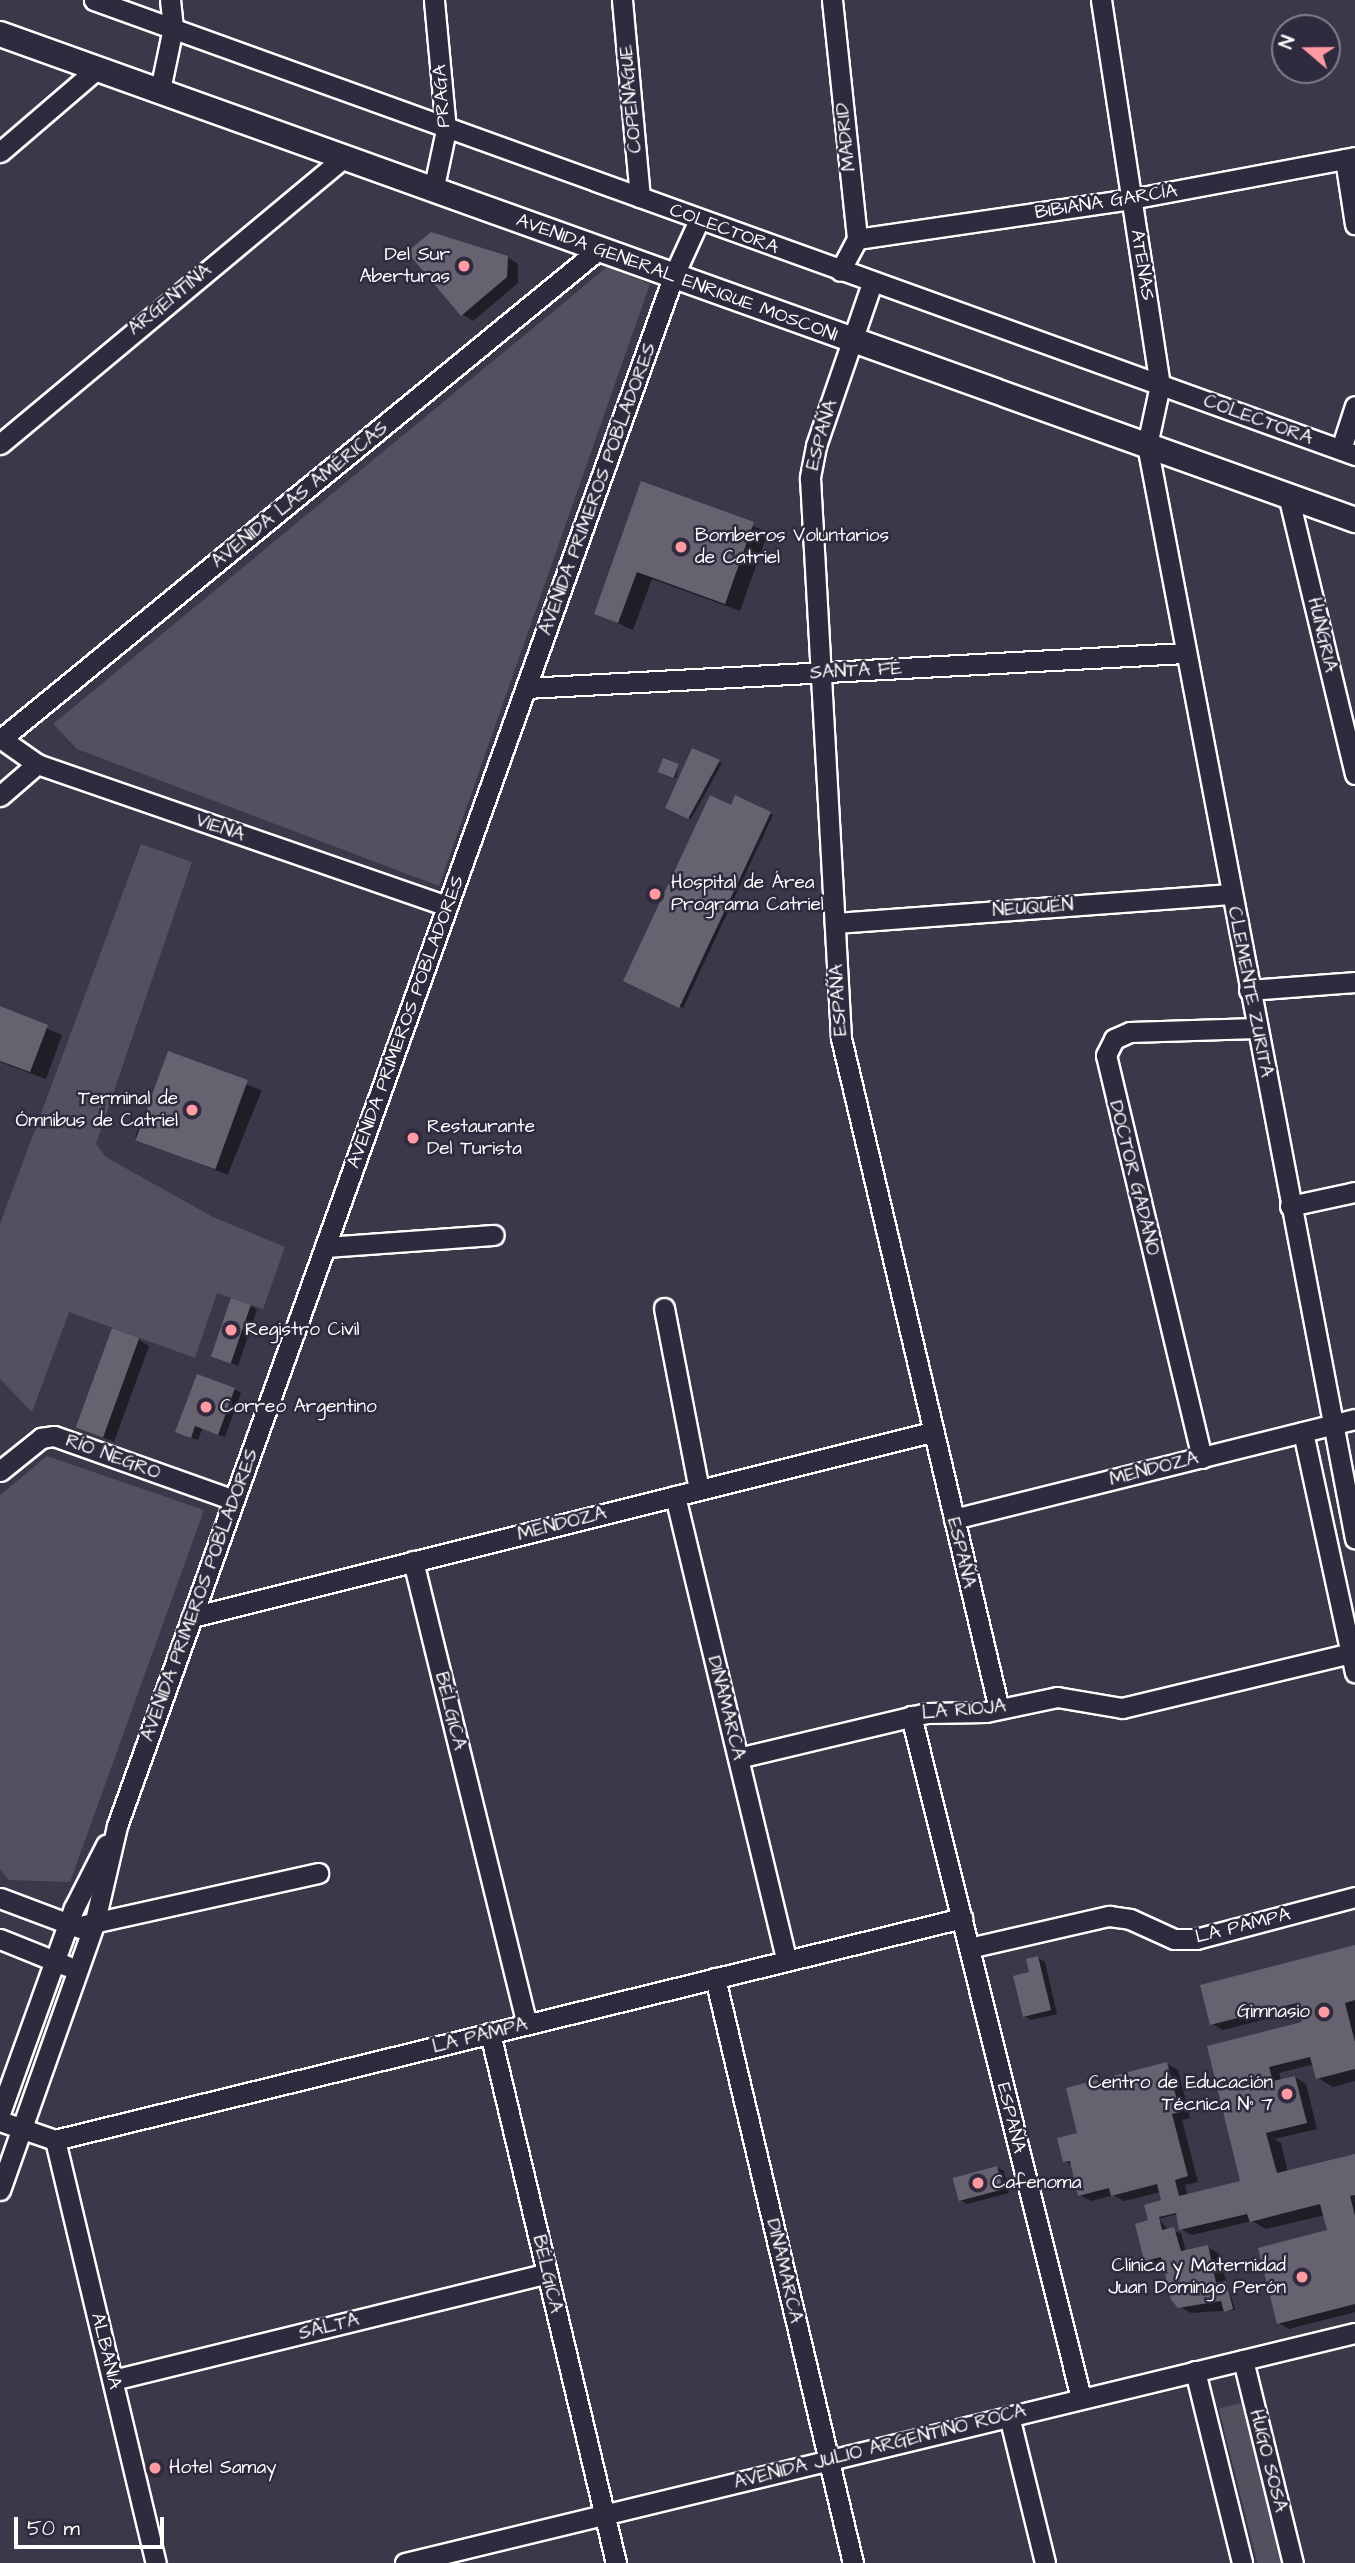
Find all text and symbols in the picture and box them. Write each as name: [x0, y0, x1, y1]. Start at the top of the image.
north arrow: [1271, 14, 1341, 84]
text: N: [1273, 32, 1302, 53]
street label: COPENAGUE: [615, 44, 647, 154]
street label: PRAGA: [428, 64, 456, 128]
street label: MADRID: [831, 102, 861, 172]
street label: BIBIANA GARCÍA: [1033, 179, 1179, 225]
street label: COLECTORA: [666, 199, 782, 259]
street label: AVENIDA GENERAL ENRIQUE MOSCONI: [513, 209, 841, 347]
street label: ATENAS: [1125, 228, 1159, 302]
place label: Del Sur Aberturas: [359, 244, 450, 288]
marker: Del Sur Aberturas: [456, 258, 472, 274]
street label: ARGENTINA: [124, 259, 216, 341]
street label: AVENIDA PRIMEROS POBLADORES: [534, 340, 662, 638]
street label: COLECTORA: [1200, 390, 1316, 450]
street label: ESPAÑA: [801, 397, 843, 473]
street label: AVENIDA LAS AMÉRICAS: [207, 417, 393, 573]
place label: Bomberos Voluntarios de Catriel: [695, 525, 889, 569]
marker: Bomberos Voluntarios de Catriel: [673, 539, 689, 555]
street label: HUNGRIA: [1302, 595, 1342, 675]
street label: SANTA FÉ: [809, 657, 903, 685]
street label: VIENA: [193, 809, 247, 847]
place label: Hospital de Área Programa Catriel: [671, 872, 824, 916]
street label: AVENIDA PRIMEROS POBLADORES: [342, 873, 470, 1171]
marker: Hospital de Área Programa Catriel: [645, 884, 665, 904]
street label: NEUQUÉN: [992, 894, 1074, 922]
street label: CLEMENTE ZURITA: [1222, 905, 1278, 1079]
street label: ESPAÑA: [826, 964, 852, 1036]
place label: Terminal de Ómnibus de Catriel: [16, 1088, 178, 1132]
street label: DOCTOR GADANO: [1104, 1098, 1164, 1258]
marker: Terminal de Ómnibus de Catriel: [184, 1102, 200, 1118]
place label: Restaurante Del Turista: [427, 1116, 535, 1160]
marker: Restaurante Del Turista: [405, 1130, 421, 1146]
place label: Registro Civil: [245, 1319, 360, 1341]
marker: Registro Civil: [223, 1322, 239, 1338]
place label: Correo Argentino: [220, 1396, 377, 1418]
marker: Correo Argentino: [198, 1399, 214, 1415]
street label: RÍO NEGRO: [62, 1429, 164, 1485]
street label: AVENIDA PRIMEROS POBLADORES: [136, 1446, 264, 1744]
street label: MENDOZA: [1107, 1447, 1201, 1491]
street label: MENDOZA: [515, 1502, 609, 1546]
street label: ESPAÑA: [942, 1515, 980, 1591]
street label: DINAMARCA: [702, 1654, 750, 1762]
street label: BÉLGICA: [429, 1670, 471, 1752]
street label: LA RIOJA: [921, 1695, 1007, 1725]
street label: LA PAMPA: [1193, 1903, 1293, 1949]
place label: Gimnasio: [1237, 2001, 1310, 2023]
marker: Gimnasio: [1316, 2004, 1332, 2020]
street label: LA PAMPA: [430, 2013, 530, 2059]
place label: Centro de Educación Técnica N° 7: [1088, 2072, 1273, 2116]
street label: ESPAÑA: [991, 2080, 1031, 2156]
marker: Centro de Educación Técnica N° 7: [1279, 2086, 1295, 2102]
place label: Cafenoma: [992, 2172, 1081, 2194]
marker: Cafenoma: [970, 2175, 986, 2191]
street label: DINAMARCA: [761, 2217, 807, 2325]
street label: BÉLGICA: [527, 2233, 567, 2315]
place label: Clínica y Maternidad Juan Domingo Perón: [1108, 2255, 1286, 2299]
marker: Clínica y Maternidad Juan Domingo Perón: [1292, 2267, 1312, 2287]
street label: SALTA: [296, 2308, 362, 2346]
street label: ALBANIA: [86, 2310, 126, 2392]
street label: AVENIDA JULIO ARGENTINO ROCA: [732, 2400, 1028, 2494]
street label: HUGO SOSA: [1244, 2407, 1292, 2515]
place label: Hotel Samay: [169, 2457, 277, 2479]
marker: Hotel Samay: [147, 2460, 163, 2476]
scale bar: [18, 2504, 168, 2548]
text: 50 m: [27, 2514, 80, 2543]

